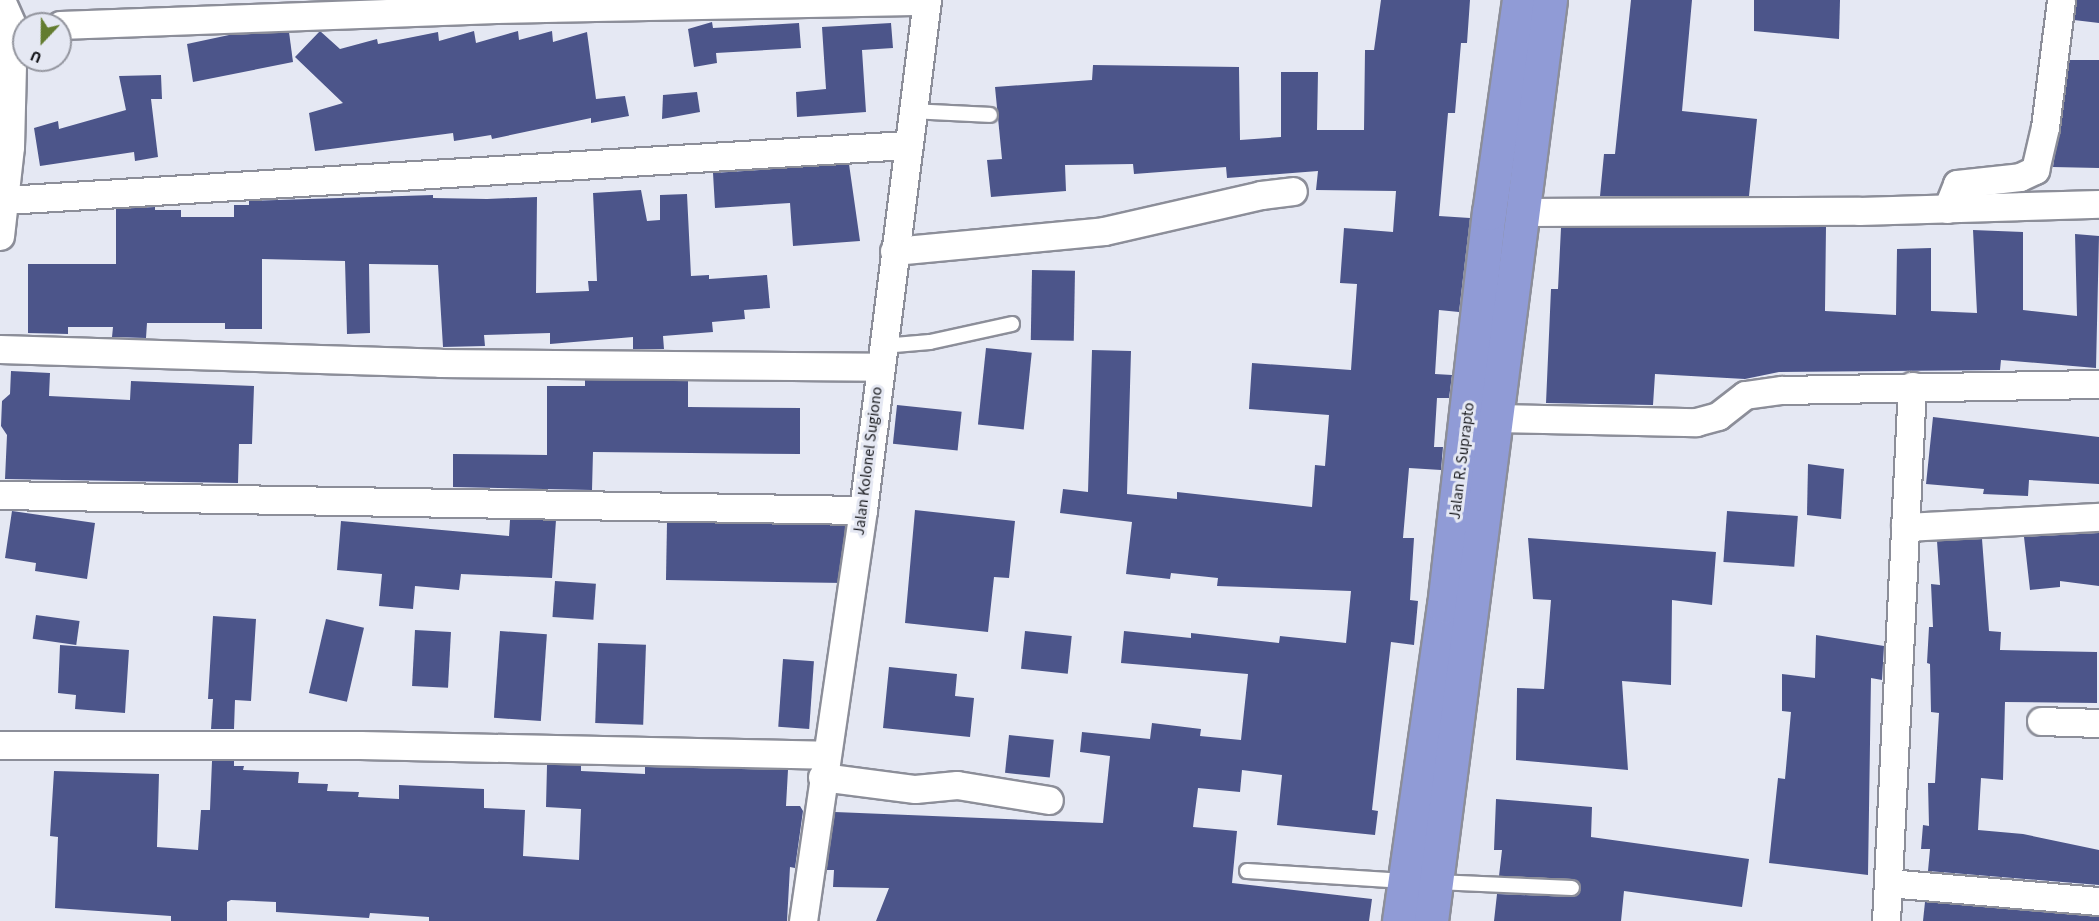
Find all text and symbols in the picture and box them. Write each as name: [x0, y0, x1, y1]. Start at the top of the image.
north arrow: [12, 12, 72, 72]
text: U: [27, 45, 45, 69]
street label: Jalan Kolonel Sugiono: [849, 386, 887, 536]
street label: Jalan R. Suprapto: [1445, 401, 1479, 521]

